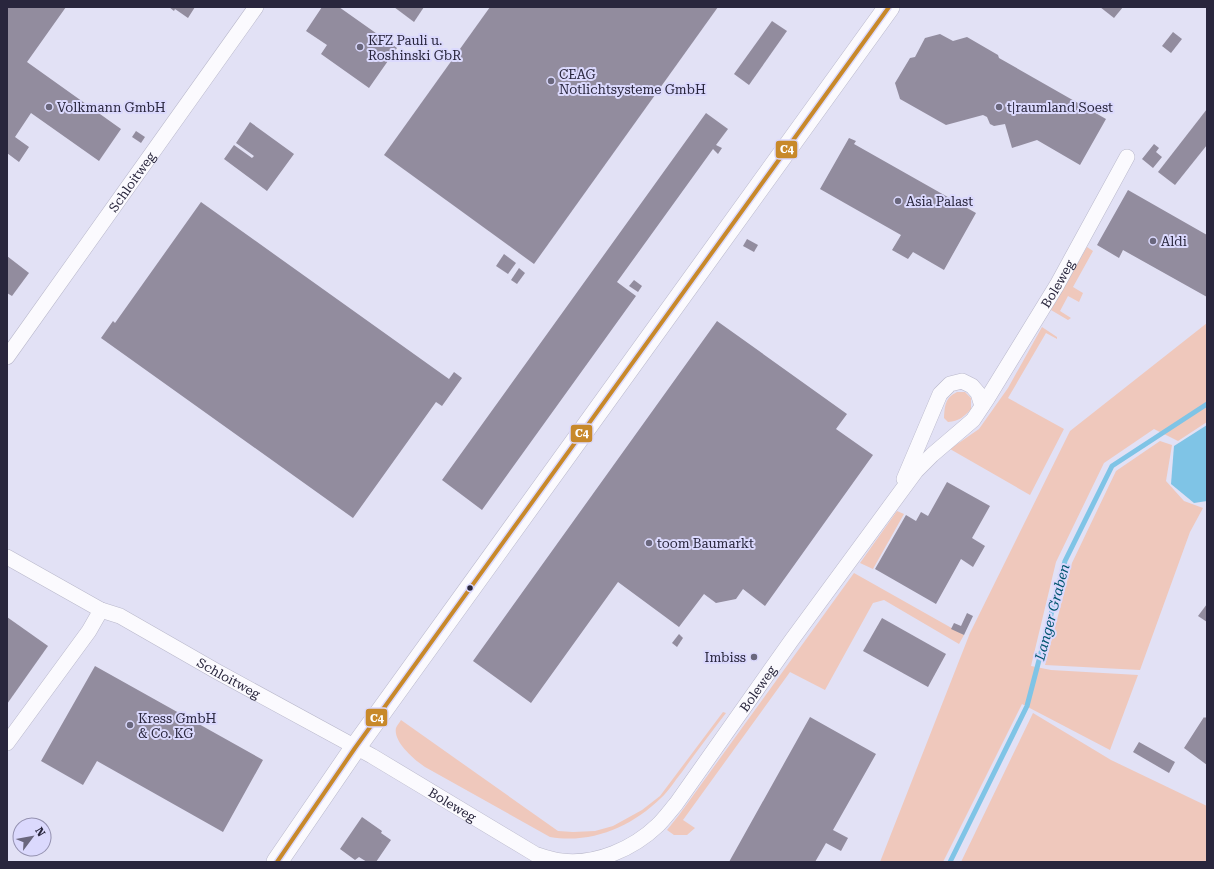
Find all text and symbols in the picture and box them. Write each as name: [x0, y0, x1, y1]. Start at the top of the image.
place label: KFZ Pauli u. Roshinski GbR: [368, 33, 461, 63]
marker: KFZ Pauli u. Roshinski GbR: [355, 42, 365, 52]
place label: CEAG Notlichtsysteme GmbH: [559, 67, 706, 97]
marker: CEAG Notlichtsysteme GmbH: [546, 76, 556, 86]
place label: Volkmann GmbH: [57, 100, 166, 115]
place label: t|raumland Soest: [1007, 100, 1113, 115]
marker: Volkmann GmbH: [44, 102, 54, 112]
marker: t|raumland Soest: [994, 102, 1004, 112]
line badge: C4: [775, 140, 798, 159]
text: C4: [780, 143, 795, 156]
street label: Schloitweg: [106, 149, 159, 215]
place label: Asia Palast: [906, 194, 973, 209]
marker: Asia Palast: [893, 196, 903, 206]
place label: Aldi: [1161, 234, 1187, 249]
marker: Aldi: [1148, 236, 1158, 246]
street label: Boleweg: [1038, 257, 1078, 311]
line badge: C4: [570, 424, 593, 443]
text: C4: [575, 427, 590, 440]
place label: toom Baumarkt: [657, 536, 754, 551]
marker: toom Baumarkt: [644, 538, 654, 548]
water label: Langer Graben: [1031, 562, 1073, 663]
unlabelled marker: [465, 583, 475, 593]
place label: Imbiss: [705, 650, 746, 665]
marker: Imbiss: [749, 652, 759, 662]
street label: Schloitweg: [194, 655, 263, 702]
street label: Boleweg: [737, 662, 780, 715]
line badge: C4: [365, 708, 388, 727]
place label: Kress GmbH & Co. KG: [138, 711, 217, 741]
text: C4: [370, 712, 385, 725]
marker: Kress GmbH & Co. KG: [125, 720, 135, 730]
street label: Boleweg: [426, 785, 479, 825]
north arrow: [12, 817, 52, 857]
text: N: [32, 825, 48, 839]

